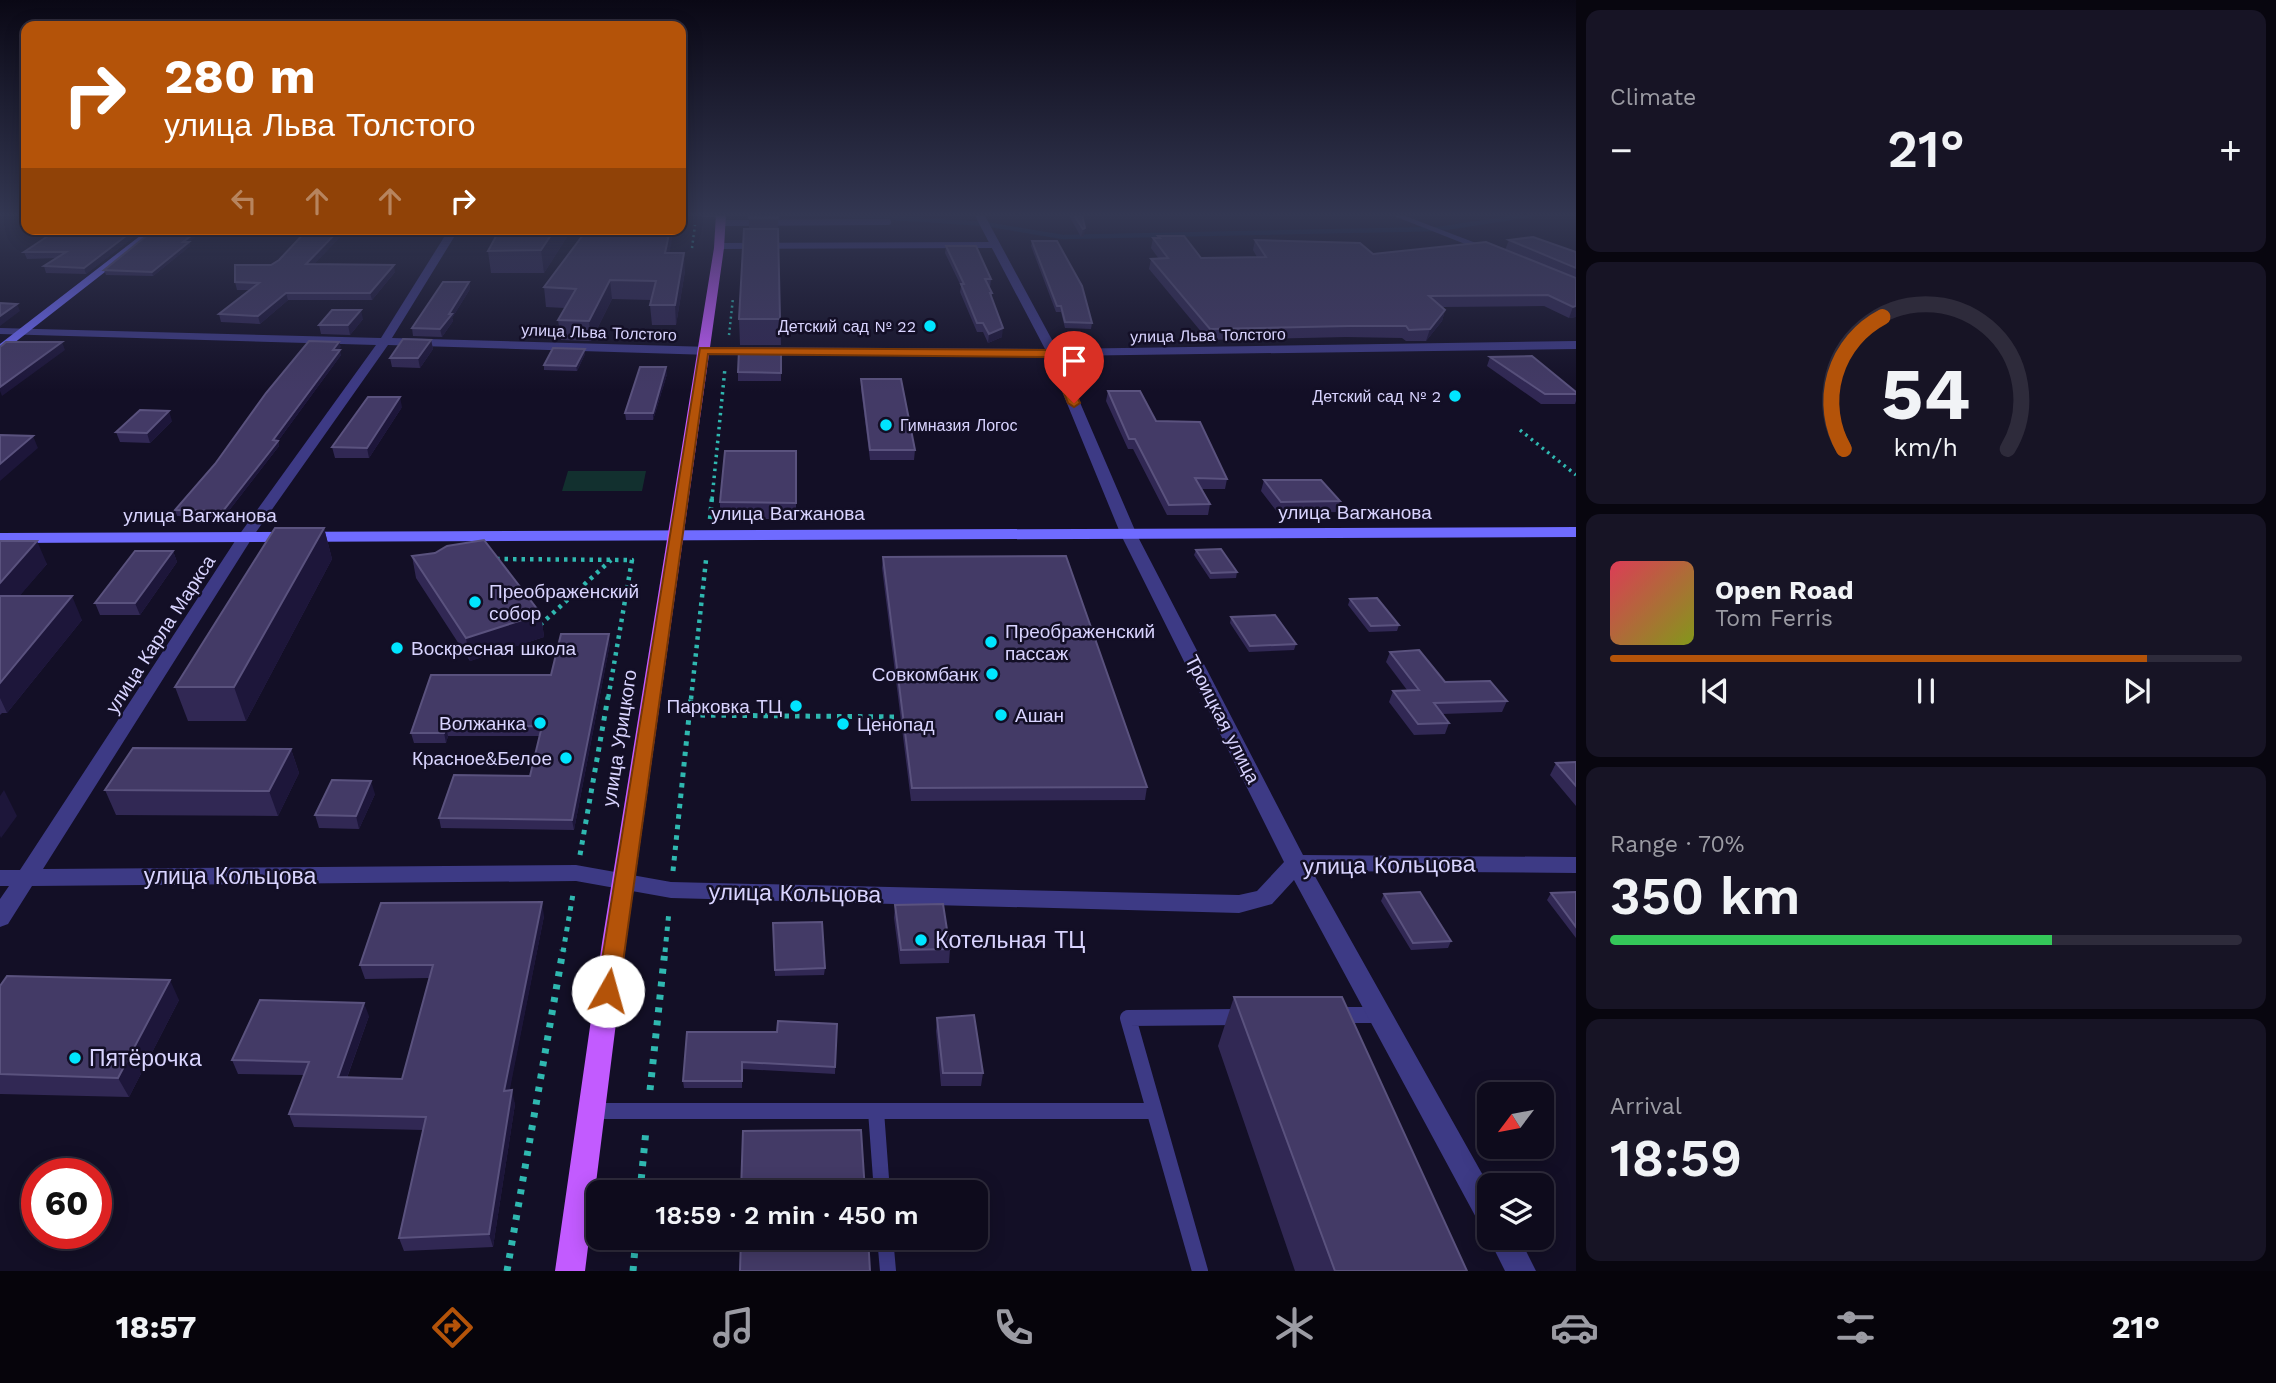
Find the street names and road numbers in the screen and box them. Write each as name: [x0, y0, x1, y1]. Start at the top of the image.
street label: улица Льва Толстого: [521, 320, 677, 345]
street label: улица Льва Толстого: [1130, 325, 1286, 346]
street label: улица Вагжанова: [1278, 501, 1432, 524]
street label: улица Вагжанова: [711, 502, 865, 525]
street label: улица Вагжанова: [123, 504, 277, 527]
street label: улица Карла Маркса: [101, 550, 220, 718]
street label: Троицкая улица: [1180, 651, 1265, 788]
street label: улица Урицкого: [597, 668, 642, 808]
street label: улица Кольцова: [1302, 850, 1476, 881]
street label: улица Кольцова: [144, 863, 317, 890]
street label: улица Кольцова: [708, 878, 882, 909]

